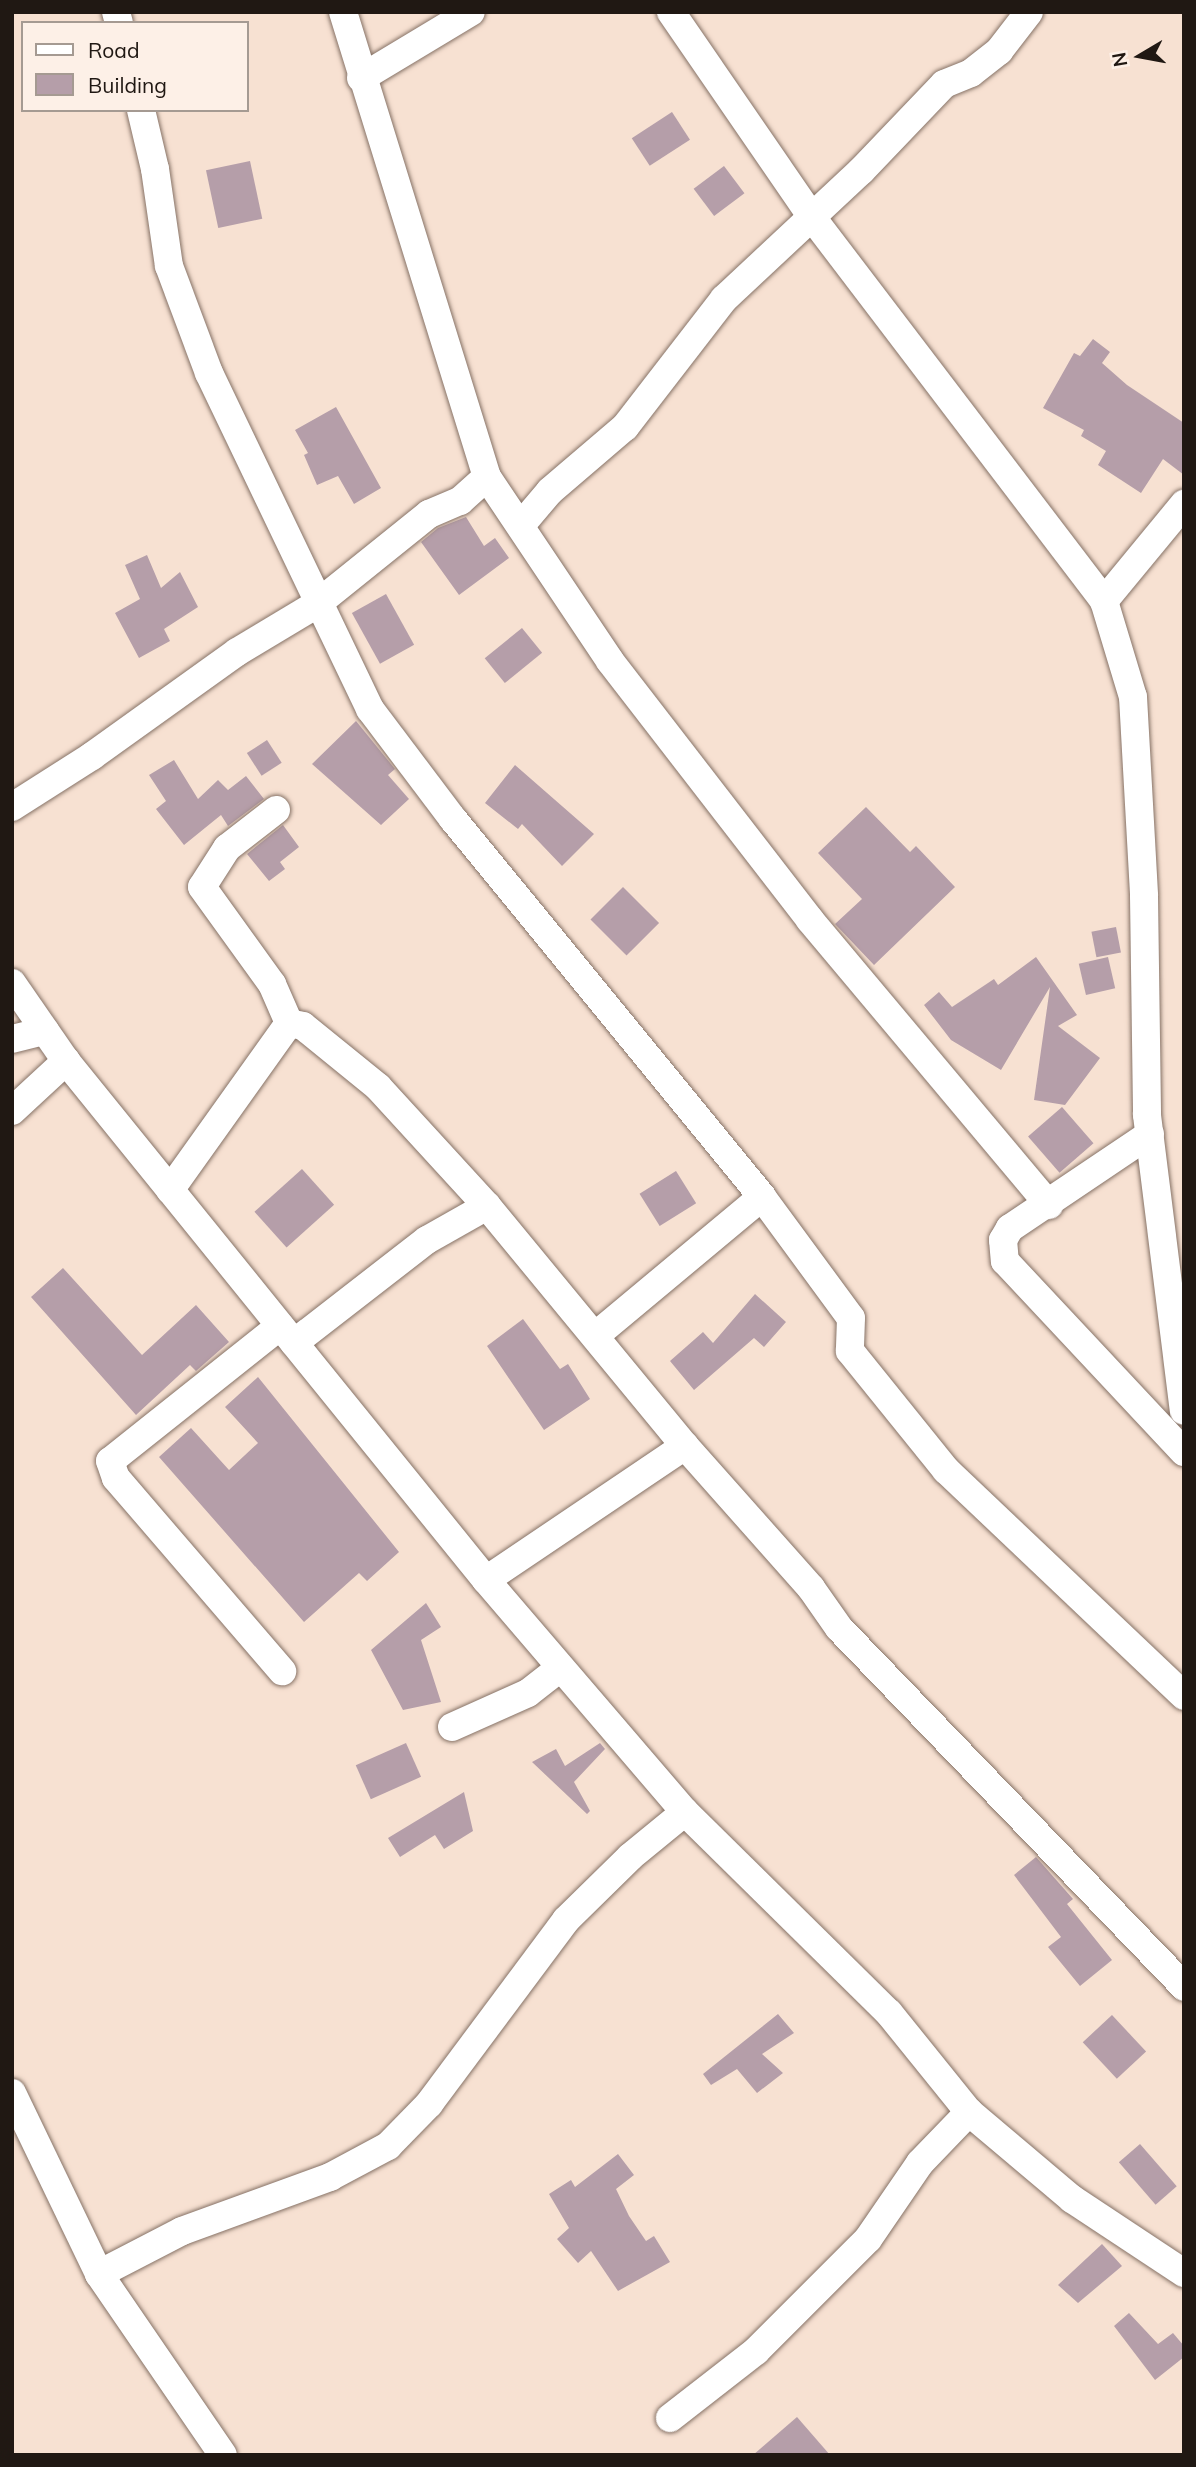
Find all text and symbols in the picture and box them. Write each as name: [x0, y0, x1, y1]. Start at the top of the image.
legend: [21, 21, 248, 112]
north arrow: [1105, 21, 1175, 91]
text: Road: [88, 37, 139, 63]
text: N: [1106, 50, 1132, 69]
text: Building: [88, 72, 167, 98]

